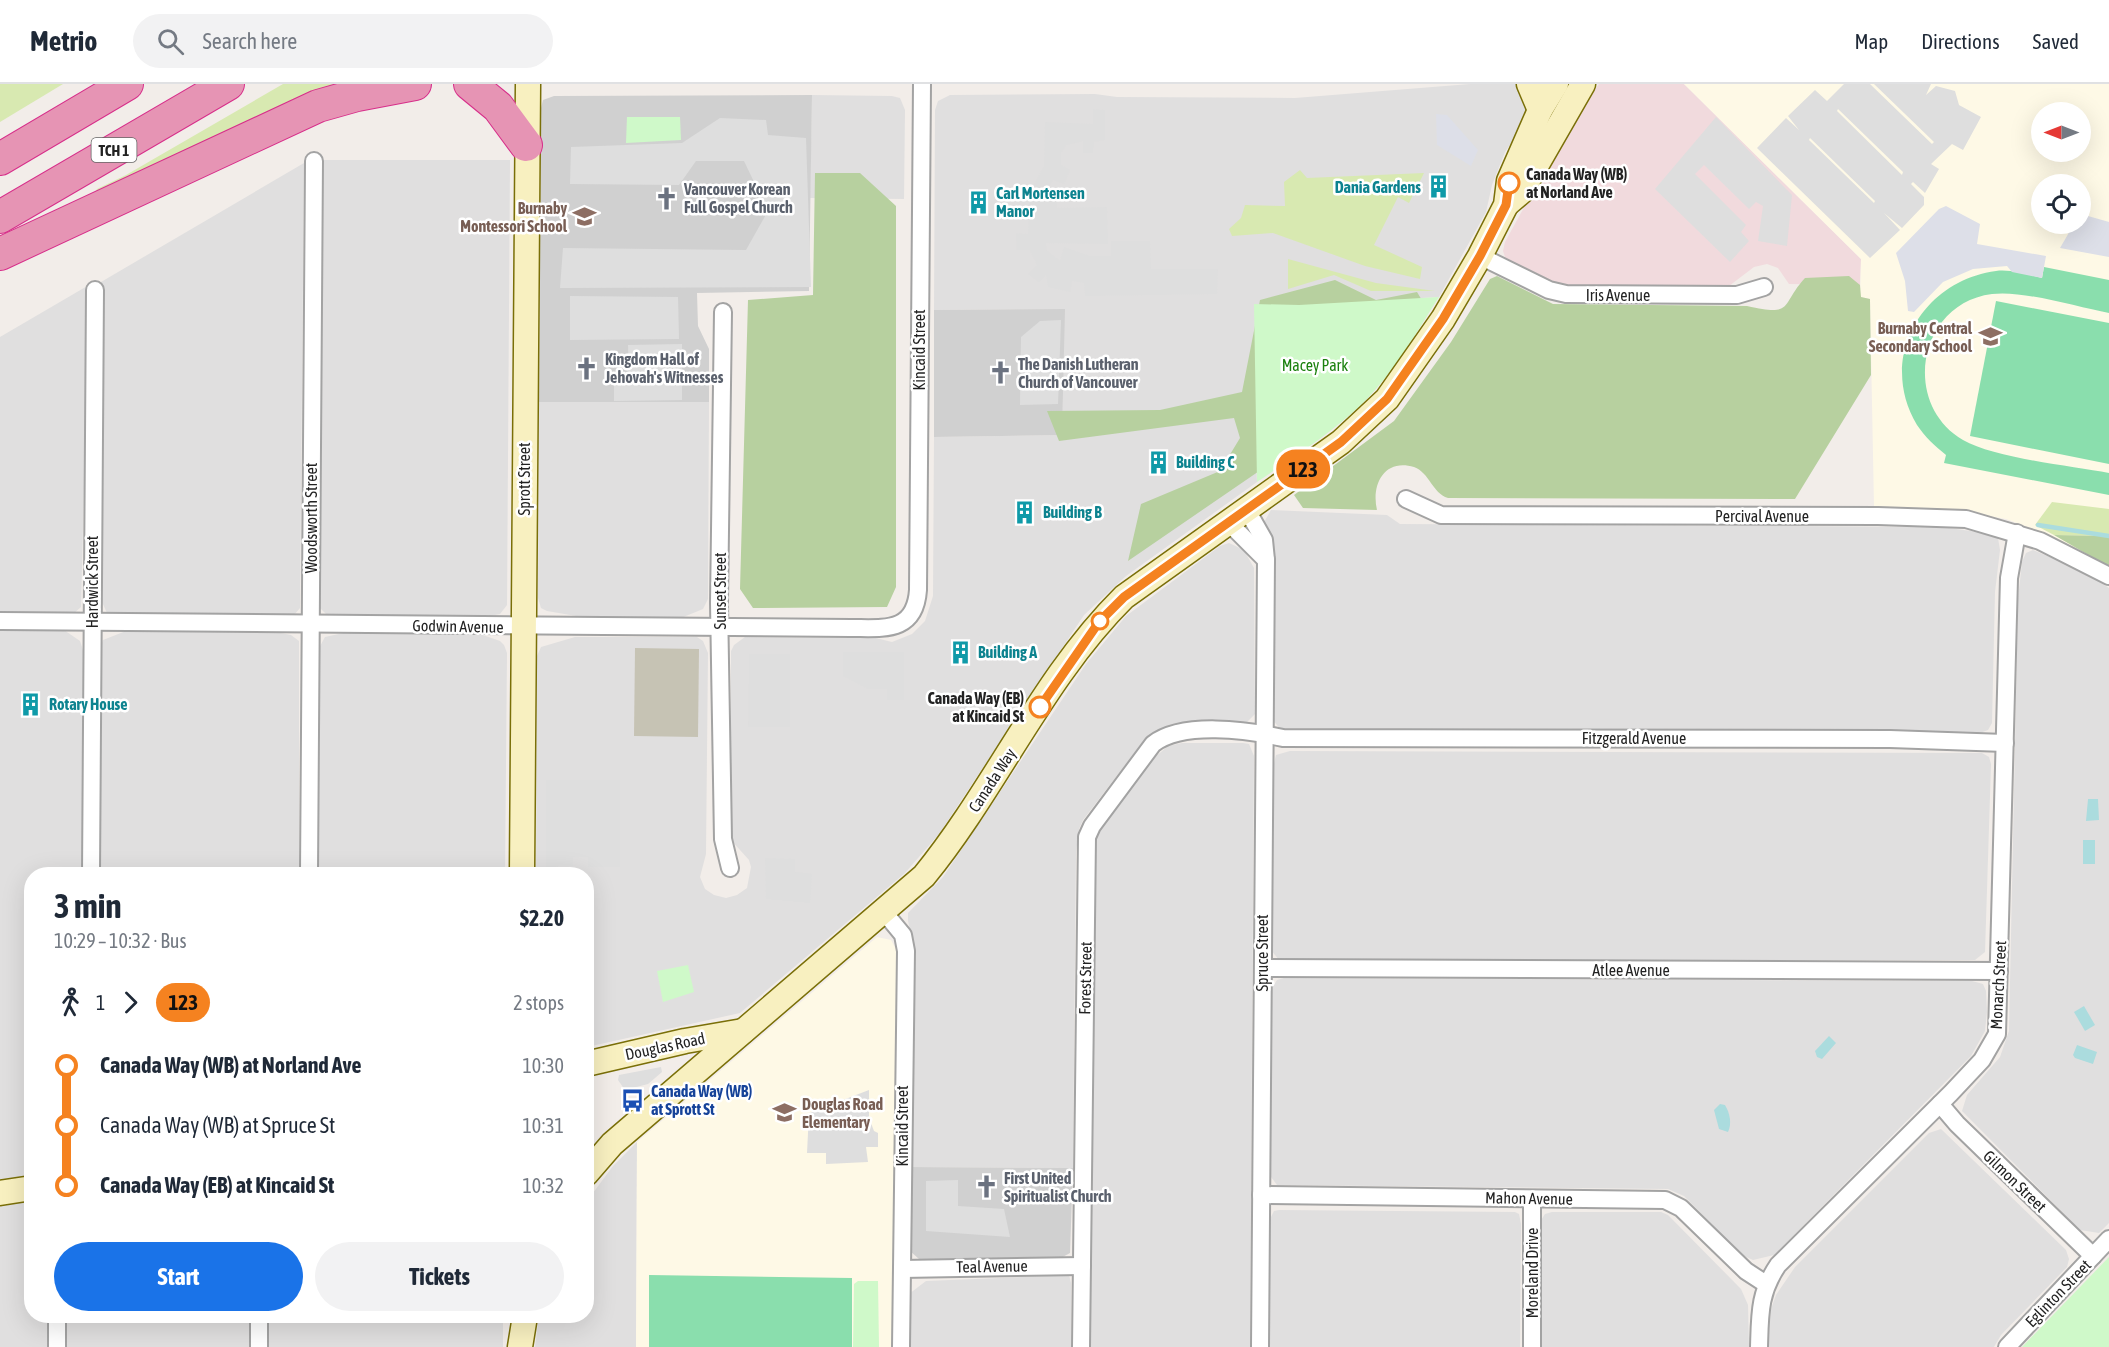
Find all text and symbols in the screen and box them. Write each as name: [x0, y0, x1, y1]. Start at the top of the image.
search box: [133, 14, 553, 68]
text: Metrio: [30, 25, 97, 57]
icon: search: [154, 25, 187, 58]
text: Search here: [202, 28, 297, 54]
text: Map: [1854, 29, 1888, 53]
text: Directions: [1921, 29, 2000, 53]
text: Saved: [2033, 29, 2079, 53]
north arrow: [2031, 102, 2091, 162]
map controls: [2031, 102, 2091, 234]
road number: TCH 1: [92, 138, 136, 162]
place label: Canada Way (WB) at Norland Ave: [1526, 165, 1627, 201]
marker: Canada Way (WB) at Norland Ave: [1498, 172, 1520, 194]
building icon: Dania Gardens: [1426, 174, 1452, 200]
button: locate: [2031, 174, 2091, 234]
place label: Dania Gardens: [1335, 178, 1421, 196]
place label: Vancouver Korean Full Gospel Church: [683, 180, 793, 216]
place label: Carl Mortensen Manor: [996, 184, 1085, 220]
church icon: Vancouver Korean Full Gospel Church: [653, 185, 679, 211]
building icon: Carl Mortensen Manor: [965, 189, 991, 215]
place label: Burnaby Montessori School: [460, 199, 568, 235]
school or university icon: Burnaby Montessori School: [572, 204, 598, 230]
street label: Iris Avenue: [1586, 286, 1650, 304]
street label: Kincaid Street: [910, 309, 928, 391]
place label: Burnaby Central Secondary School: [1869, 319, 1973, 355]
school or university icon: Burnaby Central Secondary School: [1977, 324, 2003, 350]
place label: Kingdom Hall of Jehovah's Witnesses: [604, 350, 724, 386]
church icon: Kingdom Hall of Jehovah's Witnesses: [574, 355, 600, 381]
place label: The Danish Lutheran Church of Vancouver: [1018, 355, 1139, 391]
park label: Macey Park: [1282, 356, 1348, 375]
church icon: The Danish Lutheran Church of Vancouver: [987, 360, 1013, 386]
street label: Sprott Street: [515, 442, 534, 516]
building icon: Building C: [1145, 449, 1171, 475]
line badge: 123: [1268, 450, 1338, 488]
place label: Building C: [1176, 453, 1235, 471]
text: 123: [1288, 457, 1318, 481]
street label: Woodsworth Street: [302, 462, 320, 573]
building icon: Building B: [1012, 499, 1038, 525]
place label: Building B: [1043, 503, 1102, 521]
street label: Percival Avenue: [1715, 507, 1809, 525]
street label: Hardwick Street: [83, 535, 101, 628]
street label: Sunset Street: [711, 552, 729, 630]
unlabelled marker: [1091, 612, 1109, 630]
street label: Godwin Avenue: [412, 616, 504, 636]
building icon: Building A: [947, 639, 973, 665]
place label: Building A: [978, 643, 1037, 661]
place label: Canada Way (EB) at Kincaid St: [928, 689, 1024, 725]
building icon: Rotary House: [18, 691, 44, 717]
place label: Rotary House: [49, 695, 128, 713]
marker: Canada Way (EB) at Kincaid St: [1029, 696, 1051, 718]
street label: Fitzgerald Avenue: [1582, 729, 1686, 748]
street label: Canada Way: [965, 744, 1020, 816]
text: 3 min: [54, 887, 121, 925]
text: $2.20: [520, 905, 564, 931]
street label: Spruce Street: [1253, 914, 1272, 992]
text: 10:29 – 10:32 · Bus: [54, 929, 187, 952]
street label: Monarch Street: [1987, 940, 2009, 1030]
street label: Forest Street: [1075, 941, 1095, 1015]
street label: Atlee Avenue: [1592, 961, 1670, 979]
icon: walk: [54, 986, 87, 1019]
icon: forward: [114, 986, 147, 1019]
text: 123: [168, 990, 198, 1014]
text: 1: [96, 991, 105, 1014]
text: 2 stops: [513, 991, 564, 1014]
street label: Douglas Road: [623, 1029, 707, 1064]
text: Canada Way (WB) at Norland Ave: [100, 1052, 361, 1078]
text: 10:30: [522, 1054, 564, 1077]
place label: Canada Way (WB) at Sprott St: [651, 1082, 752, 1118]
street label: Kincaid Street: [893, 1085, 911, 1167]
bus stop icon: Canada Way (WB) at Sprott St: [620, 1087, 646, 1113]
place label: Douglas Road Elementary: [802, 1095, 884, 1131]
school or university icon: Douglas Road Elementary: [771, 1100, 797, 1126]
text: Canada Way (WB) at Spruce St: [100, 1112, 335, 1138]
text: 10:31: [522, 1114, 564, 1137]
street label: Gilmon Street: [1980, 1147, 2050, 1216]
place label: First United Spiritualist Church: [1004, 1169, 1112, 1205]
text: Canada Way (EB) at Kincaid St: [100, 1172, 334, 1198]
text: 10:32: [522, 1174, 564, 1197]
church icon: First United Spiritualist Church: [973, 1174, 999, 1200]
street label: Mahon Avenue: [1485, 1188, 1573, 1208]
street label: Moreland Drive: [1523, 1228, 1541, 1318]
button: Start: [54, 1242, 303, 1311]
button: Tickets: [315, 1242, 564, 1311]
street label: Eglinton Street: [2022, 1255, 2095, 1331]
street label: Teal Avenue: [956, 1256, 1028, 1276]

